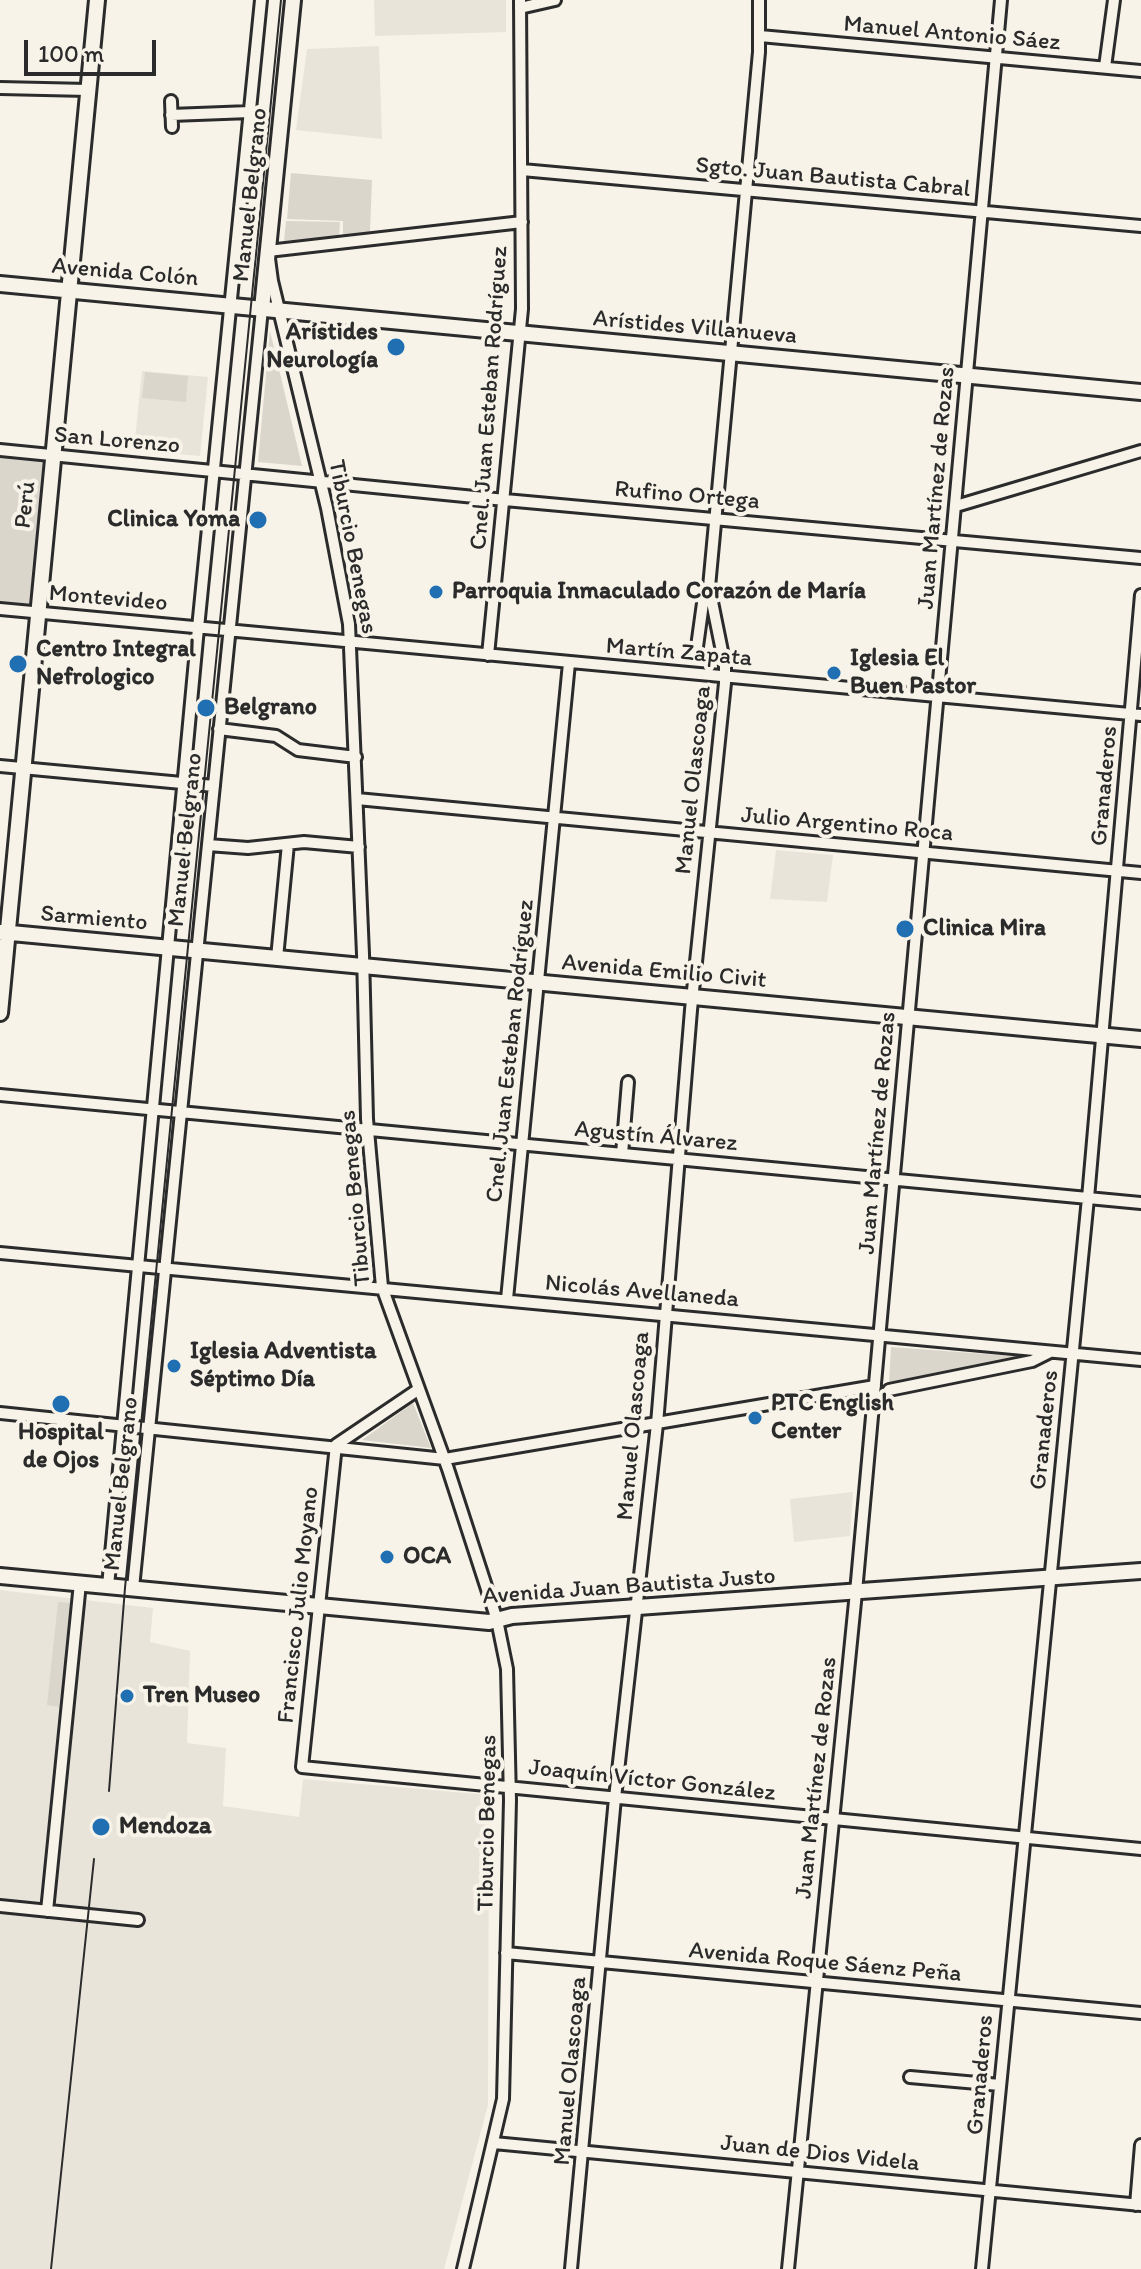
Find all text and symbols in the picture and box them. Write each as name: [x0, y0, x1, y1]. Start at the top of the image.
street label: Manuel Antonio Sáez: [842, 10, 1062, 58]
scale bar: [28, 24, 160, 74]
text: 100 m: [38, 39, 104, 68]
street label: Manuel Belgrano: [228, 107, 274, 283]
street label: Sgto. Juan Bautista Cabral: [694, 152, 972, 204]
street label: Cnel. Juan Esteban Rodríguez: [465, 245, 515, 551]
street label: Avenida Colón: [51, 252, 199, 294]
street label: Arístides Villanueva: [592, 305, 798, 351]
place label: Arístides Neurología: [266, 319, 378, 375]
marker: Arístides Neurología: [385, 336, 407, 358]
street label: Juan Martínez de Rozas: [912, 366, 962, 610]
street label: San Lorenzo: [53, 421, 181, 461]
street label: Tiburcio Benegas: [321, 458, 383, 636]
street label: Rufino Ortega: [613, 475, 761, 517]
street label: Perú: [9, 480, 43, 530]
place label: Clinica Yoma: [107, 506, 240, 534]
marker: Clinica Yoma: [247, 509, 269, 531]
place label: Parroquia Inmaculado Corazón de María: [452, 578, 866, 606]
street label: Montevideo: [47, 579, 169, 619]
marker: Parroquia Inmaculado Corazón de María: [427, 583, 445, 601]
street label: Martín Zapata: [604, 632, 754, 674]
place label: Centro Integral Nefrologico: [36, 636, 196, 692]
place label: Iglesia El Buen Pastor: [850, 645, 976, 701]
marker: Centro Integral Nefrologico: [7, 653, 29, 675]
marker: Iglesia El Buen Pastor: [825, 664, 843, 682]
street label: Manuel Olascoaga: [670, 684, 718, 876]
place label: Belgrano: [224, 694, 317, 722]
marker: Belgrano: [195, 697, 217, 719]
street label: Granaderos: [1085, 725, 1125, 847]
street label: Manuel Belgrano: [163, 752, 209, 928]
street label: Julio Argentino Roca: [740, 801, 954, 849]
street label: Cnel. Juan Esteban Rodríguez: [481, 898, 541, 1204]
street label: Sarmiento: [39, 900, 149, 938]
place label: Clinica Mira: [923, 915, 1046, 943]
marker: Clinica Mira: [894, 918, 916, 940]
street label: Avenida Emilio Civit: [560, 949, 768, 995]
street label: Juan Martínez de Rozas: [853, 1011, 903, 1255]
street label: Tiburcio Benegas: [334, 1109, 378, 1287]
street label: Agustín Álvarez: [573, 1116, 739, 1158]
street label: Nicolás Avellaneda: [544, 1269, 740, 1315]
street label: Manuel Olascoaga: [611, 1330, 657, 1522]
place label: Iglesia Adventista Séptimo Día: [190, 1338, 376, 1394]
marker: Iglesia Adventista Séptimo Día: [165, 1357, 183, 1375]
street label: Granaderos: [1024, 1369, 1066, 1491]
place label: PTC English Center: [771, 1390, 894, 1446]
marker: Hospital de Ojos: [50, 1393, 72, 1415]
street label: Manuel Belgrano: [99, 1396, 145, 1572]
marker: PTC English Center: [746, 1409, 764, 1427]
place label: Hospital de Ojos: [18, 1419, 104, 1475]
street label: Francisco Julio Moyano: [272, 1485, 326, 1725]
place label: OCA: [403, 1543, 451, 1571]
marker: OCA: [378, 1548, 396, 1566]
street label: Avenida Juan Bautista Justo: [482, 1562, 776, 1612]
street label: Juan Martínez de Rozas: [790, 1656, 844, 1900]
place label: Tren Museo: [143, 1682, 260, 1710]
marker: Tren Museo: [118, 1687, 136, 1705]
street label: Tiburcio Benegas: [472, 1734, 504, 1912]
street label: Joaquín Víctor González: [527, 1754, 777, 1808]
place label: Mendoza: [119, 1813, 211, 1841]
marker: Mendoza: [90, 1816, 112, 1838]
street label: Avenida Roque Sáenz Peña: [687, 1937, 963, 1989]
street label: Manuel Olascoaga: [548, 1975, 594, 2167]
street label: Granaderos: [961, 2014, 1001, 2136]
street label: Juan de Dios Videla: [719, 2129, 921, 2179]

